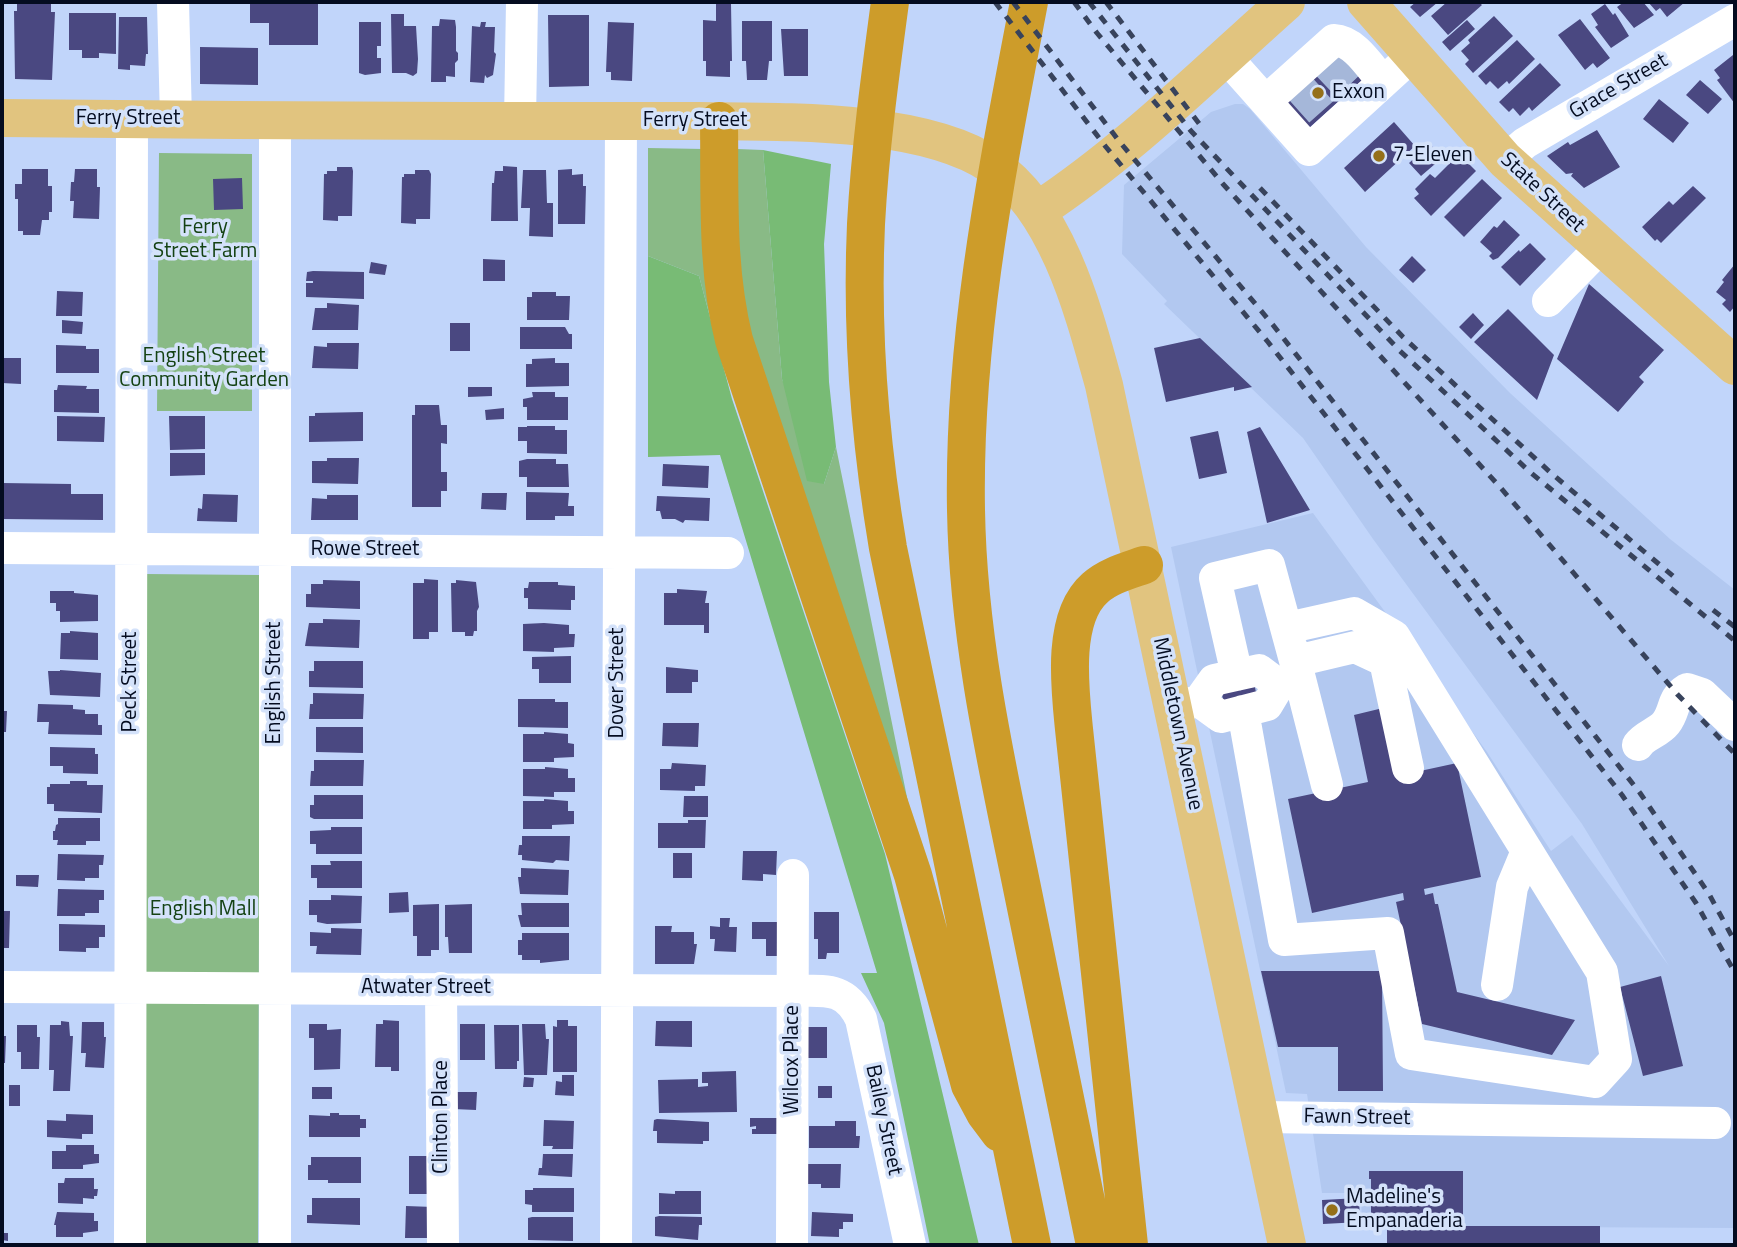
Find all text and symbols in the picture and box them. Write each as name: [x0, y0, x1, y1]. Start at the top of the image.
street label: Grace Street: [1565, 49, 1673, 125]
place label: Exxon: [1332, 80, 1385, 106]
marker: Exxon: [1310, 85, 1326, 101]
street label: Ferry Street: [76, 106, 180, 132]
street label: Ferry Street: [643, 108, 747, 134]
place label: 7-Eleven: [1393, 143, 1473, 169]
marker: 7-Eleven: [1371, 148, 1387, 164]
street label: State Street: [1495, 148, 1589, 238]
park label: Ferry Street Farm: [153, 215, 257, 265]
park label: English Street Community Garden: [119, 344, 289, 394]
street label: Rowe Street: [311, 537, 419, 563]
street label: English Street: [262, 622, 288, 744]
street label: Dover Street: [605, 628, 631, 738]
street label: Peck Street: [118, 632, 144, 732]
street label: Middletown Avenue: [1146, 635, 1208, 813]
park label: English Mall: [150, 897, 256, 923]
street label: Atwater Street: [361, 975, 491, 1001]
street label: Wilcox Place: [780, 1005, 806, 1115]
street label: Clinton Place: [429, 1060, 455, 1174]
street label: Bailey Street: [859, 1062, 907, 1178]
street label: Fawn Street: [1303, 1104, 1411, 1132]
place label: Madeline's Empanaderia: [1346, 1185, 1463, 1235]
marker: Madeline's Empanaderia: [1324, 1202, 1340, 1218]

